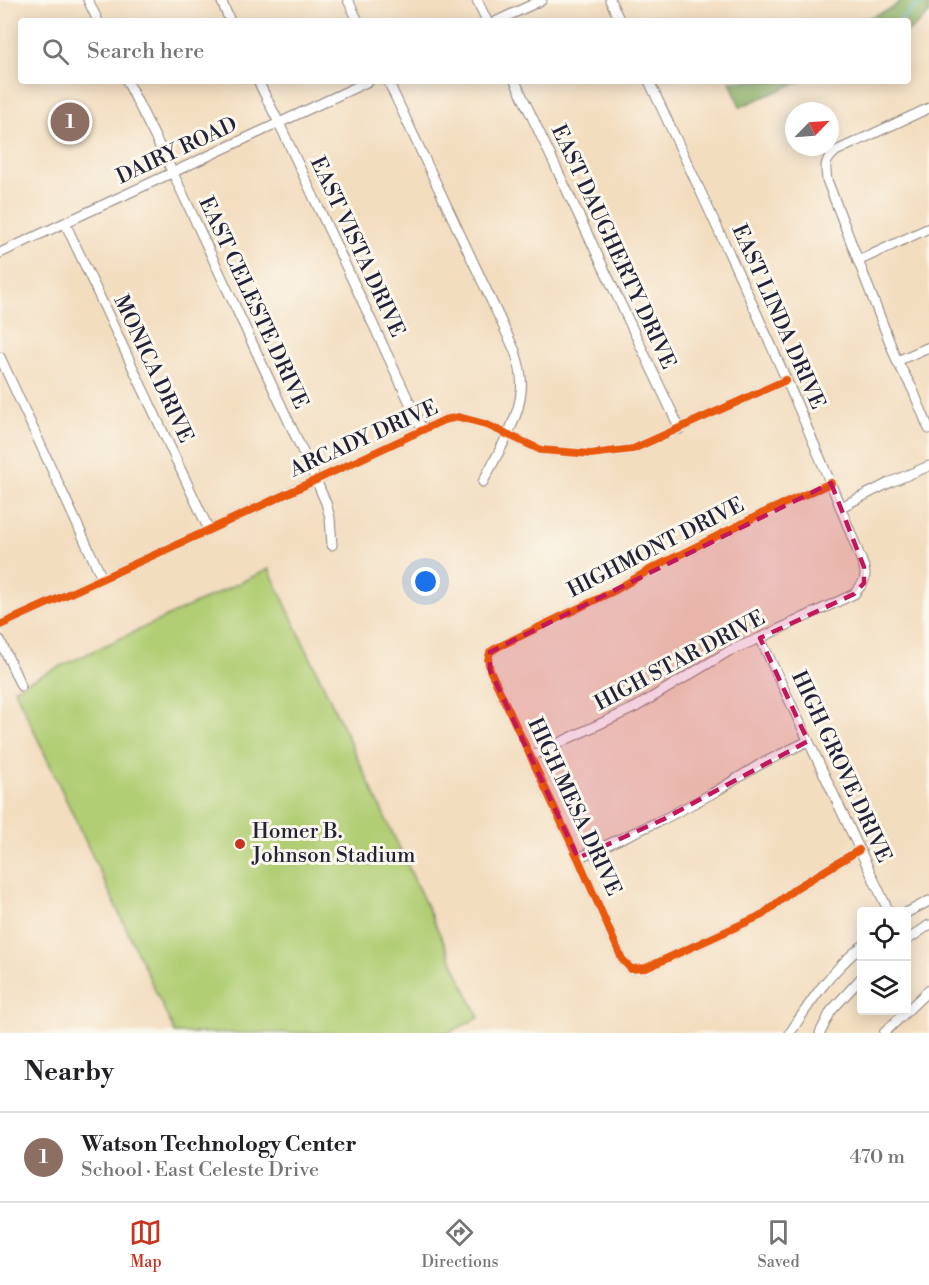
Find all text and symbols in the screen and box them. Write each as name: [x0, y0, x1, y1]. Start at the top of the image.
search box: [18, 18, 911, 84]
icon: search: [39, 35, 72, 68]
text: Search here: [87, 38, 204, 65]
pin: 1: [50, 100, 90, 144]
north arrow: [785, 102, 839, 156]
street label: DAIRY ROAD: [113, 112, 241, 190]
street label: EAST DAUGHERTY DRIVE: [545, 121, 681, 373]
street label: EAST VISTA DRIVE: [304, 153, 410, 341]
street label: EAST CELESTE DRIVE: [192, 193, 314, 413]
street label: EAST LINDA DRIVE: [726, 221, 830, 413]
street label: MONICA DRIVE: [107, 291, 199, 447]
street label: ARCADY DRIVE: [285, 395, 442, 484]
street label: HIGHMONT DRIVE: [563, 492, 749, 604]
your location: [411, 567, 440, 596]
street label: HIGH STAR DRIVE: [590, 605, 770, 717]
street label: HIGH GROVE DRIVE: [785, 667, 897, 867]
street label: HIGH MESA DRIVE: [521, 714, 627, 900]
place label: Homer B. Johnson Stadium: [251, 819, 415, 869]
marker: Homer B. Johnson Stadium: [233, 837, 247, 851]
map controls: [857, 907, 911, 1015]
button: locate: [857, 907, 911, 961]
button: layers: [857, 961, 911, 1015]
text: Nearby: [24, 1056, 114, 1088]
text: Watson Technology Center: [81, 1131, 357, 1158]
text: 1: [39, 1145, 48, 1170]
text: 470 m: [849, 1145, 905, 1170]
text: School · East Celeste Drive: [81, 1158, 319, 1183]
tab: Map: [129, 1216, 162, 1272]
tab: Directions: [421, 1216, 499, 1272]
tab: Saved: [757, 1216, 800, 1272]

